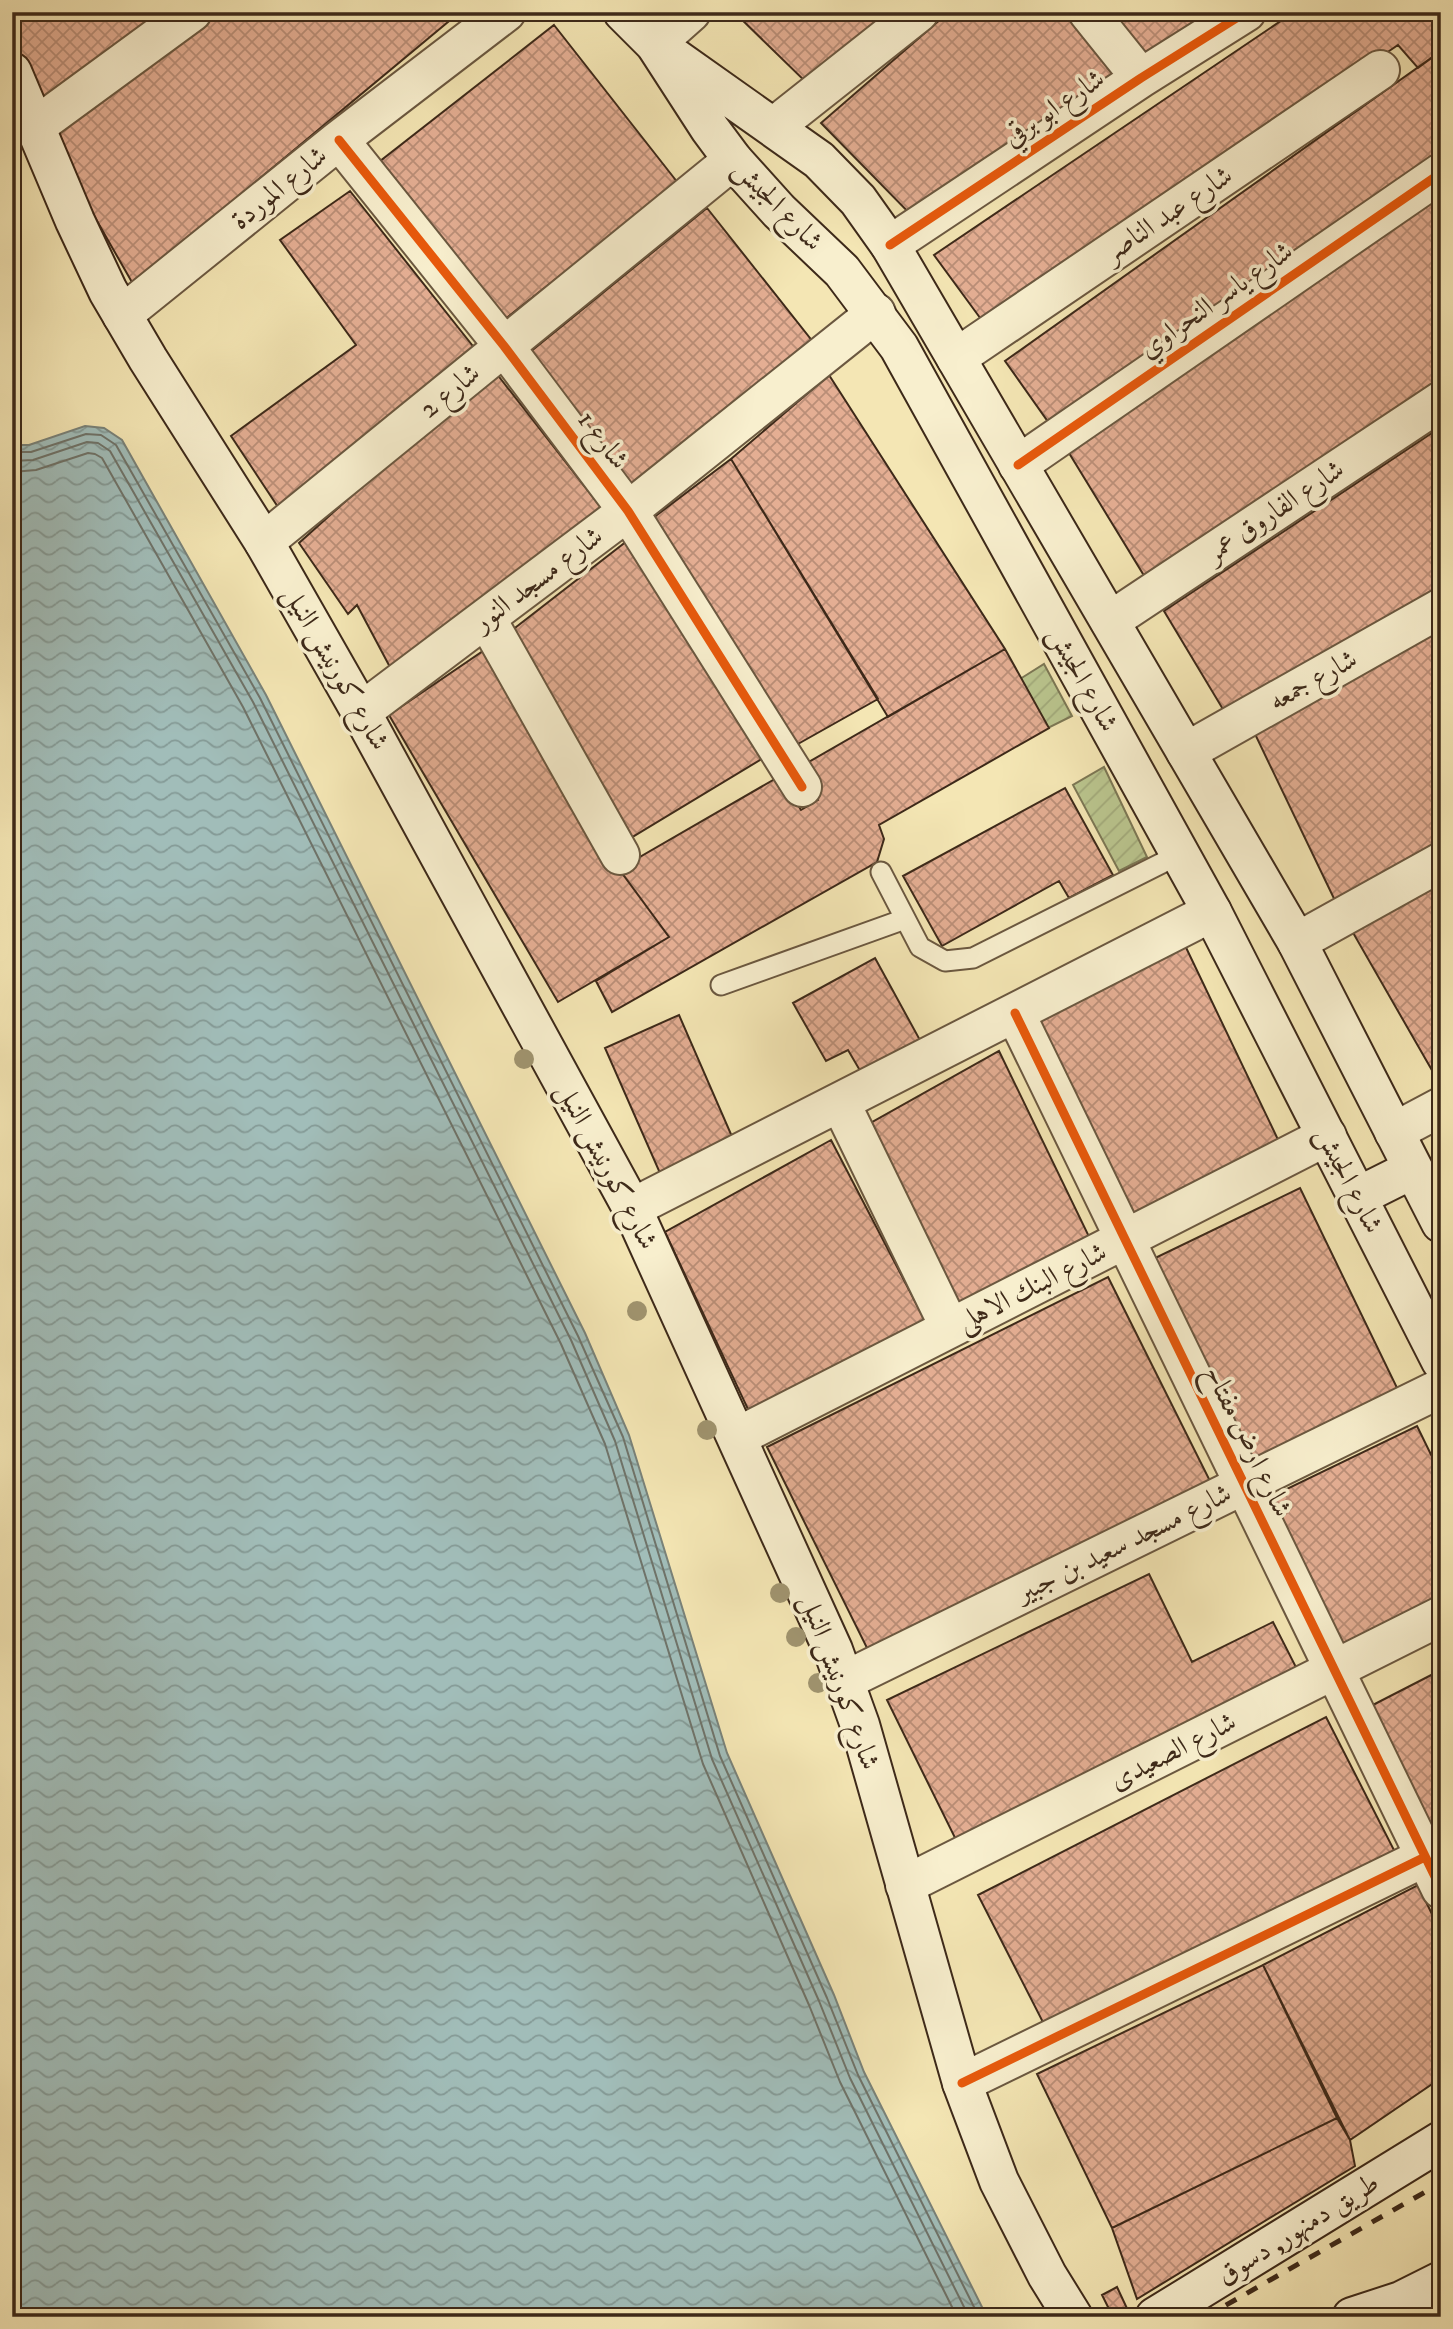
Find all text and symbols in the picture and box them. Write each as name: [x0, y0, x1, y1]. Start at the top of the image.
street label: شارع ابو برقي: [997, 61, 1114, 159]
street label: شارع الموردة: [224, 138, 338, 241]
street label: شارع الجيش: [722, 151, 831, 262]
street label: شارع عبد الناصر: [1094, 158, 1242, 276]
street label: شارع ياسر النحراوي: [1132, 234, 1303, 370]
street label: شارع 2: [412, 356, 491, 430]
street label: شارع 1: [565, 404, 637, 479]
street label: شارع الفاروق عمر: [1197, 452, 1354, 576]
street label: شارع مسجد النور: [463, 519, 613, 645]
street label: شارع كورنيش النيل: [270, 579, 397, 759]
street label: شارع الجيش: [1035, 620, 1126, 740]
street label: شارع جمعه: [1263, 641, 1366, 723]
street label: شارع كورنيش النيل: [544, 1076, 666, 1258]
street label: شارع الجيش: [1303, 1121, 1391, 1242]
street label: شارع البنك الاهلى: [951, 1234, 1115, 1344]
street label: شارع ارض مفتاح: [1190, 1359, 1300, 1526]
street label: شارع مسجد سعيد بن جبير: [1008, 1476, 1240, 1616]
street label: شارع كورنيش النيل: [787, 1589, 888, 1776]
street label: شارع الصعيدى: [1104, 1704, 1244, 1802]
street label: طريق دمنهور, دسوق: [1210, 2165, 1386, 2293]

